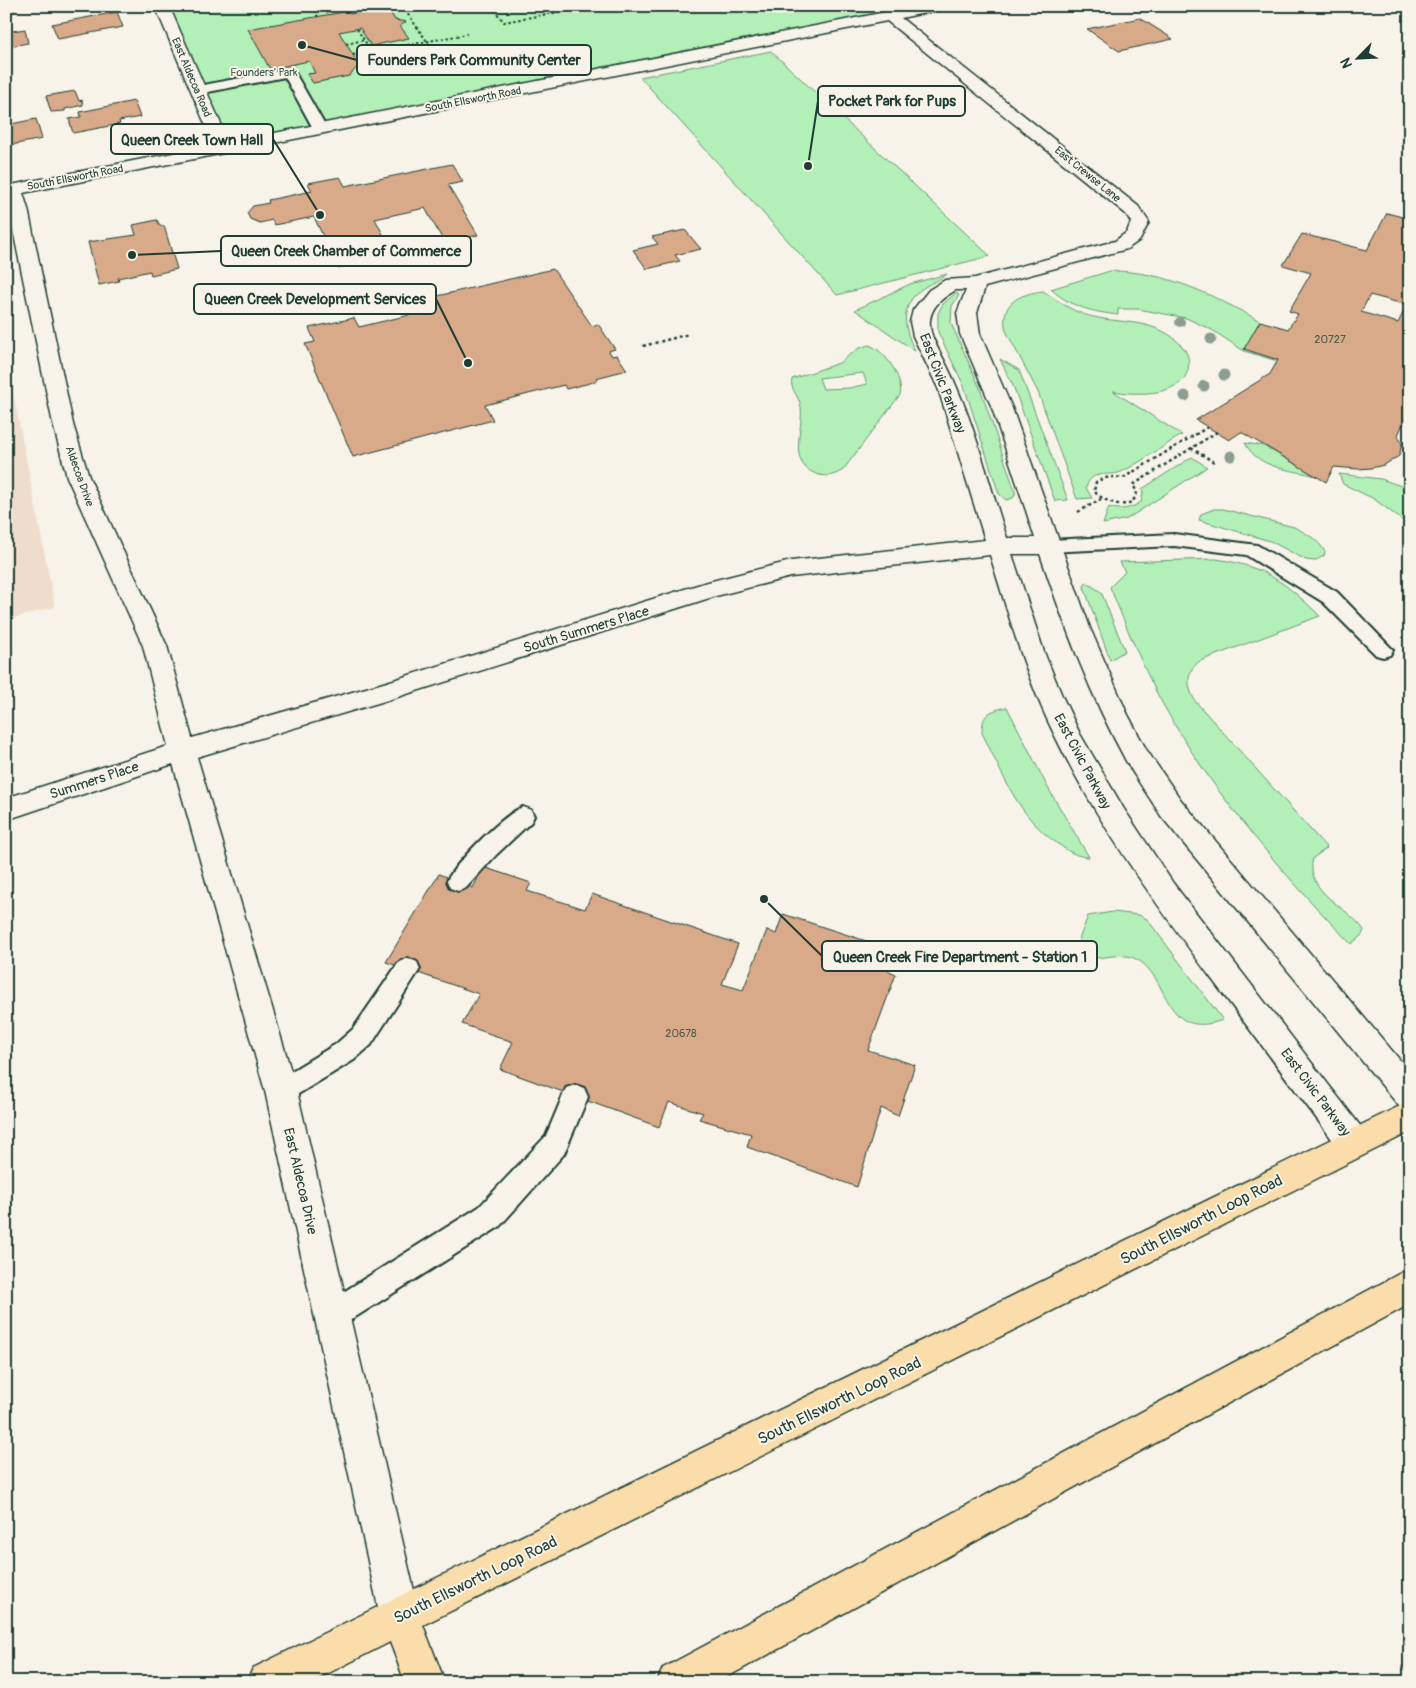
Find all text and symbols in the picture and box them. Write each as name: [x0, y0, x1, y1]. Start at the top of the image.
north arrow: [1334, 32, 1384, 82]
street label: East Aldecoa Road: [169, 36, 214, 119]
callout: Founders Park Community Center: [357, 45, 591, 75]
text: Founders Park Community Center: [367, 51, 581, 70]
text: N: [1337, 55, 1356, 71]
park label: Founders' Park: [230, 66, 298, 79]
street label: South Ellsworth Road: [424, 84, 522, 115]
callout: Pocket Park for Pups: [818, 86, 965, 116]
text: Pocket Park for Pups: [828, 92, 956, 111]
callout: Queen Creek Town Hall: [111, 124, 273, 154]
text: Queen Creek Town Hall: [121, 131, 263, 150]
street label: East Crewse Lane: [1052, 144, 1124, 205]
street label: South Ellsworth Road: [26, 162, 124, 193]
callout: Queen Creek Chamber of Commerce: [221, 236, 471, 266]
text: Queen Creek Chamber of Commerce: [231, 242, 462, 261]
callout: Queen Creek Development Services: [194, 284, 436, 314]
text: Queen Creek Development Services: [204, 290, 426, 309]
street label: East Civic Parkway: [916, 331, 969, 436]
house number: 20727: [1314, 333, 1346, 346]
street label: Aldecoa Drive: [63, 444, 97, 509]
street label: South Summers Place: [521, 602, 651, 657]
street label: East Civic Parkway: [1050, 711, 1115, 812]
street label: Summers Place: [48, 758, 141, 803]
callout: Queen Creek Fire Department - Station 1: [822, 941, 1097, 971]
text: Queen Creek Fire Department - Station 1: [833, 948, 1087, 967]
house number: 20678: [665, 1027, 697, 1040]
street label: East Civic Parkway: [1277, 1045, 1354, 1140]
street label: East Aldecoa Drive: [280, 1126, 321, 1236]
street label: South Ellsworth Loop Road: [1117, 1170, 1286, 1270]
street label: South Ellsworth Loop Road: [754, 1353, 925, 1449]
street label: South Ellsworth Loop Road: [390, 1532, 561, 1628]

